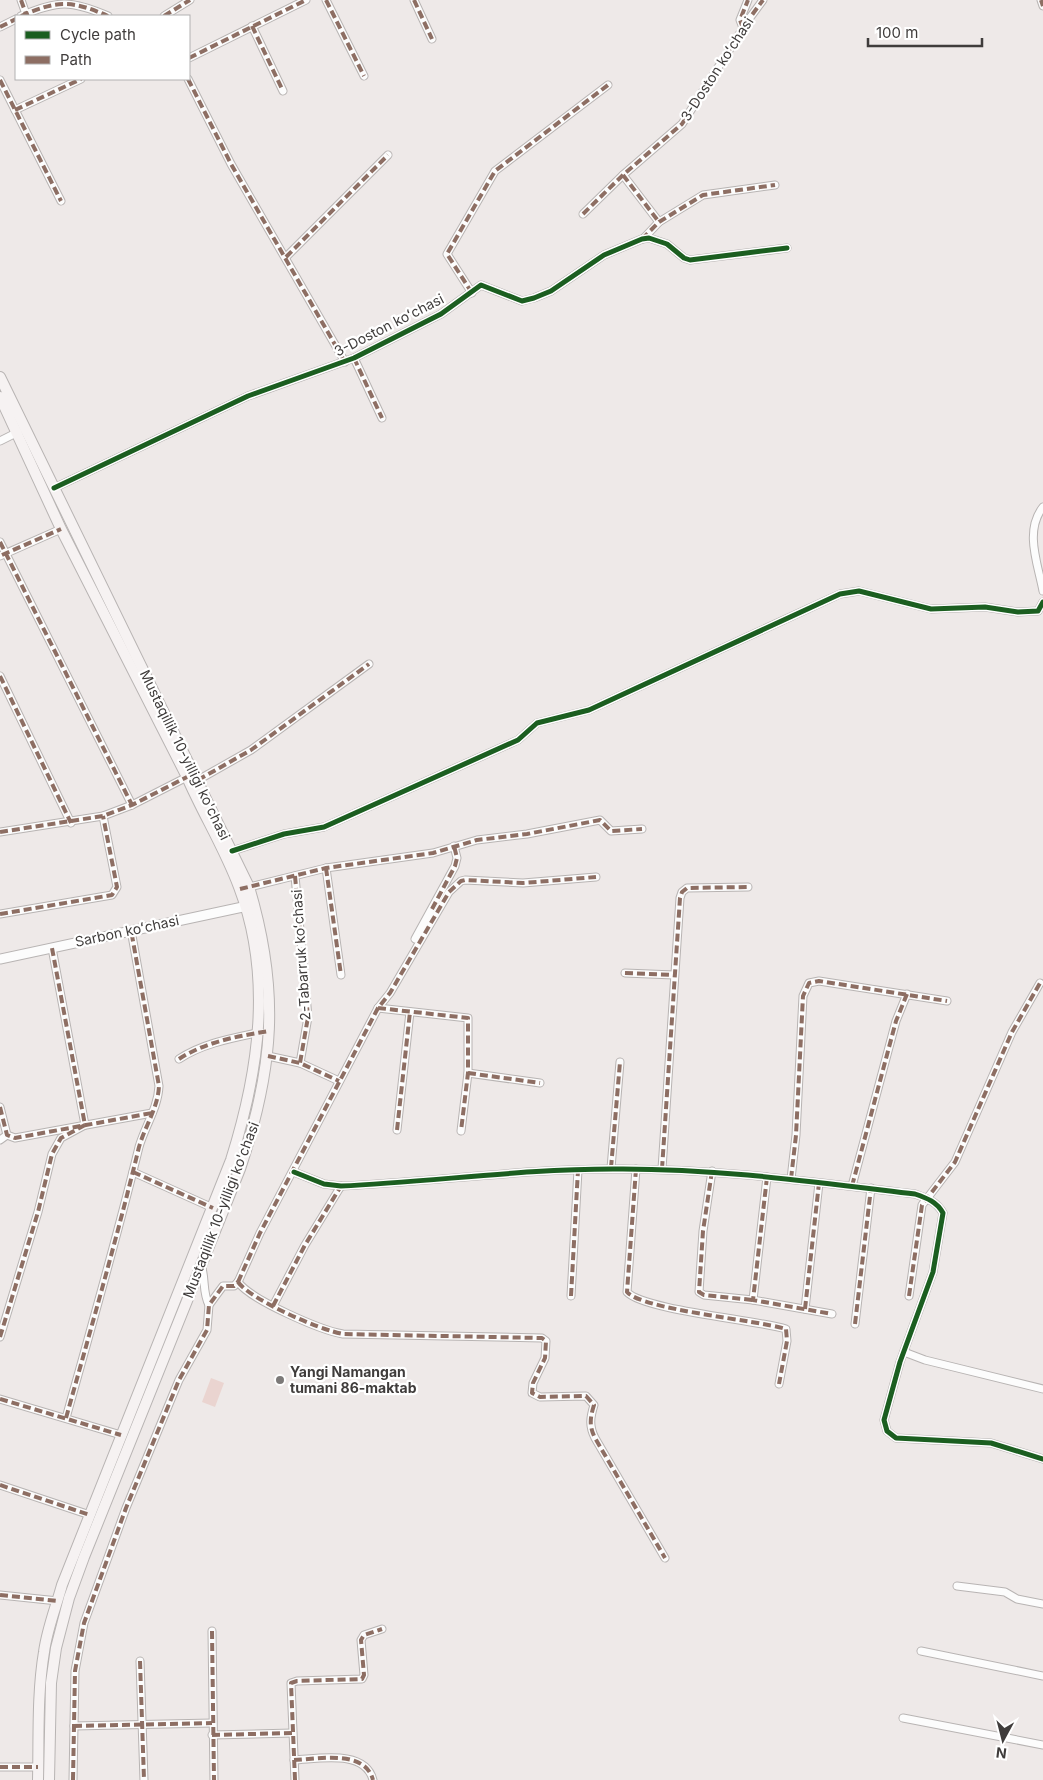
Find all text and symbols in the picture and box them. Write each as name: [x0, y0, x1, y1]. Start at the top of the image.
street label: 3-Doston koʻchasi: [677, 14, 757, 124]
legend: [15, 15, 190, 80]
scale bar: [868, 15, 982, 47]
text: 100 m: [876, 23, 918, 42]
text: Cycle path: [60, 25, 136, 44]
text: Path: [60, 50, 92, 69]
street label: 3-Doston koʻchasi: [331, 290, 446, 359]
street label: Mustaqillik 10-yilligi ko'chasi: [137, 667, 234, 843]
street label: 2-Tabarruk koʻchasi: [287, 889, 314, 1021]
street label: Sarbon koʻchasi: [73, 911, 180, 950]
street label: Mustaqillik 10-yilligi ko'chasi: [179, 1119, 262, 1300]
place label: Yangi Namangan tumani 86-maktab: [290, 1363, 417, 1396]
marker: Yangi Namangan tumani 86-maktab: [274, 1374, 286, 1386]
north arrow: [978, 1715, 1028, 1765]
text: N: [995, 1744, 1008, 1762]

